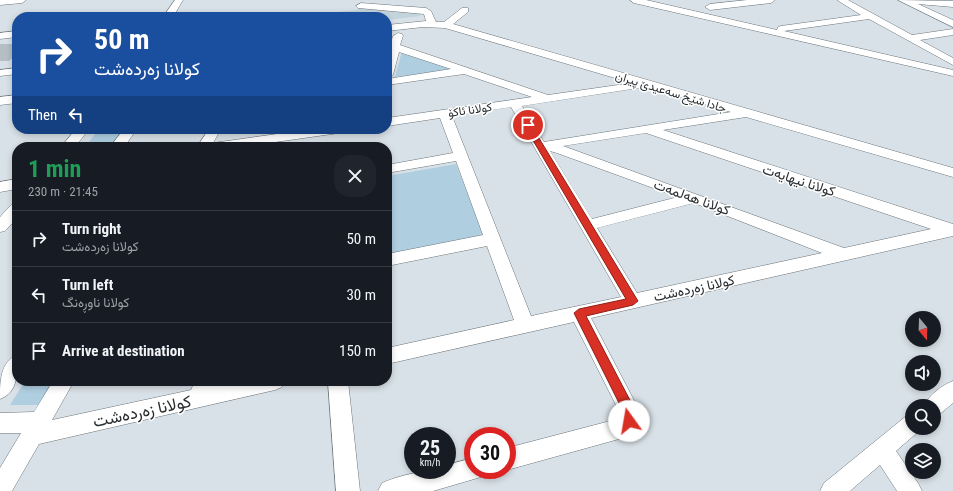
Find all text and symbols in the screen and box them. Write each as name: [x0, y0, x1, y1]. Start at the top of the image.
text: 50 m: [94, 23, 150, 56]
icon: right: [28, 28, 80, 80]
text: کولانا زەردەشت: [94, 58, 200, 79]
street label: جادا شێخ سەعیدێ پیران: [613, 68, 728, 117]
street label: کولانا ئاکۆ: [447, 100, 493, 121]
icon: left: [65, 104, 87, 126]
text: Then: [28, 106, 57, 124]
pin: [511, 108, 545, 142]
icon: arrive: [517, 114, 539, 136]
text: 1 min: [28, 155, 81, 183]
button: close: [334, 155, 376, 197]
street label: کولانا نیهایەت: [760, 161, 837, 200]
street label: کولانا هەلمەت: [651, 176, 732, 219]
text: 230 m · 21:45: [28, 184, 98, 199]
text: Turn right: [62, 220, 121, 238]
icon: right: [28, 228, 50, 250]
text: 50 m: [346, 230, 376, 248]
text: کولانا زەردەشت: [62, 239, 139, 254]
street label: کولانا زەردەشت: [652, 272, 736, 305]
text: Turn left: [62, 276, 113, 294]
icon: left: [28, 284, 50, 306]
text: 30 m: [346, 286, 376, 304]
text: کولانا ناوڕەنگ: [62, 295, 129, 310]
north arrow: [905, 311, 941, 347]
map controls: [905, 311, 941, 479]
icon: arrive: [28, 340, 50, 362]
text: Arrive at destination: [62, 342, 185, 360]
text: 150 m: [339, 342, 376, 360]
button: sound: [905, 355, 941, 391]
street label: کولانا زەردەشت: [91, 391, 194, 432]
button: search: [905, 399, 941, 435]
position arrow: [608, 400, 650, 442]
speed limit sign: 30: [464, 427, 516, 479]
text: 25: [420, 436, 440, 460]
button: layers: [905, 443, 941, 479]
text: km/h: [420, 457, 440, 468]

